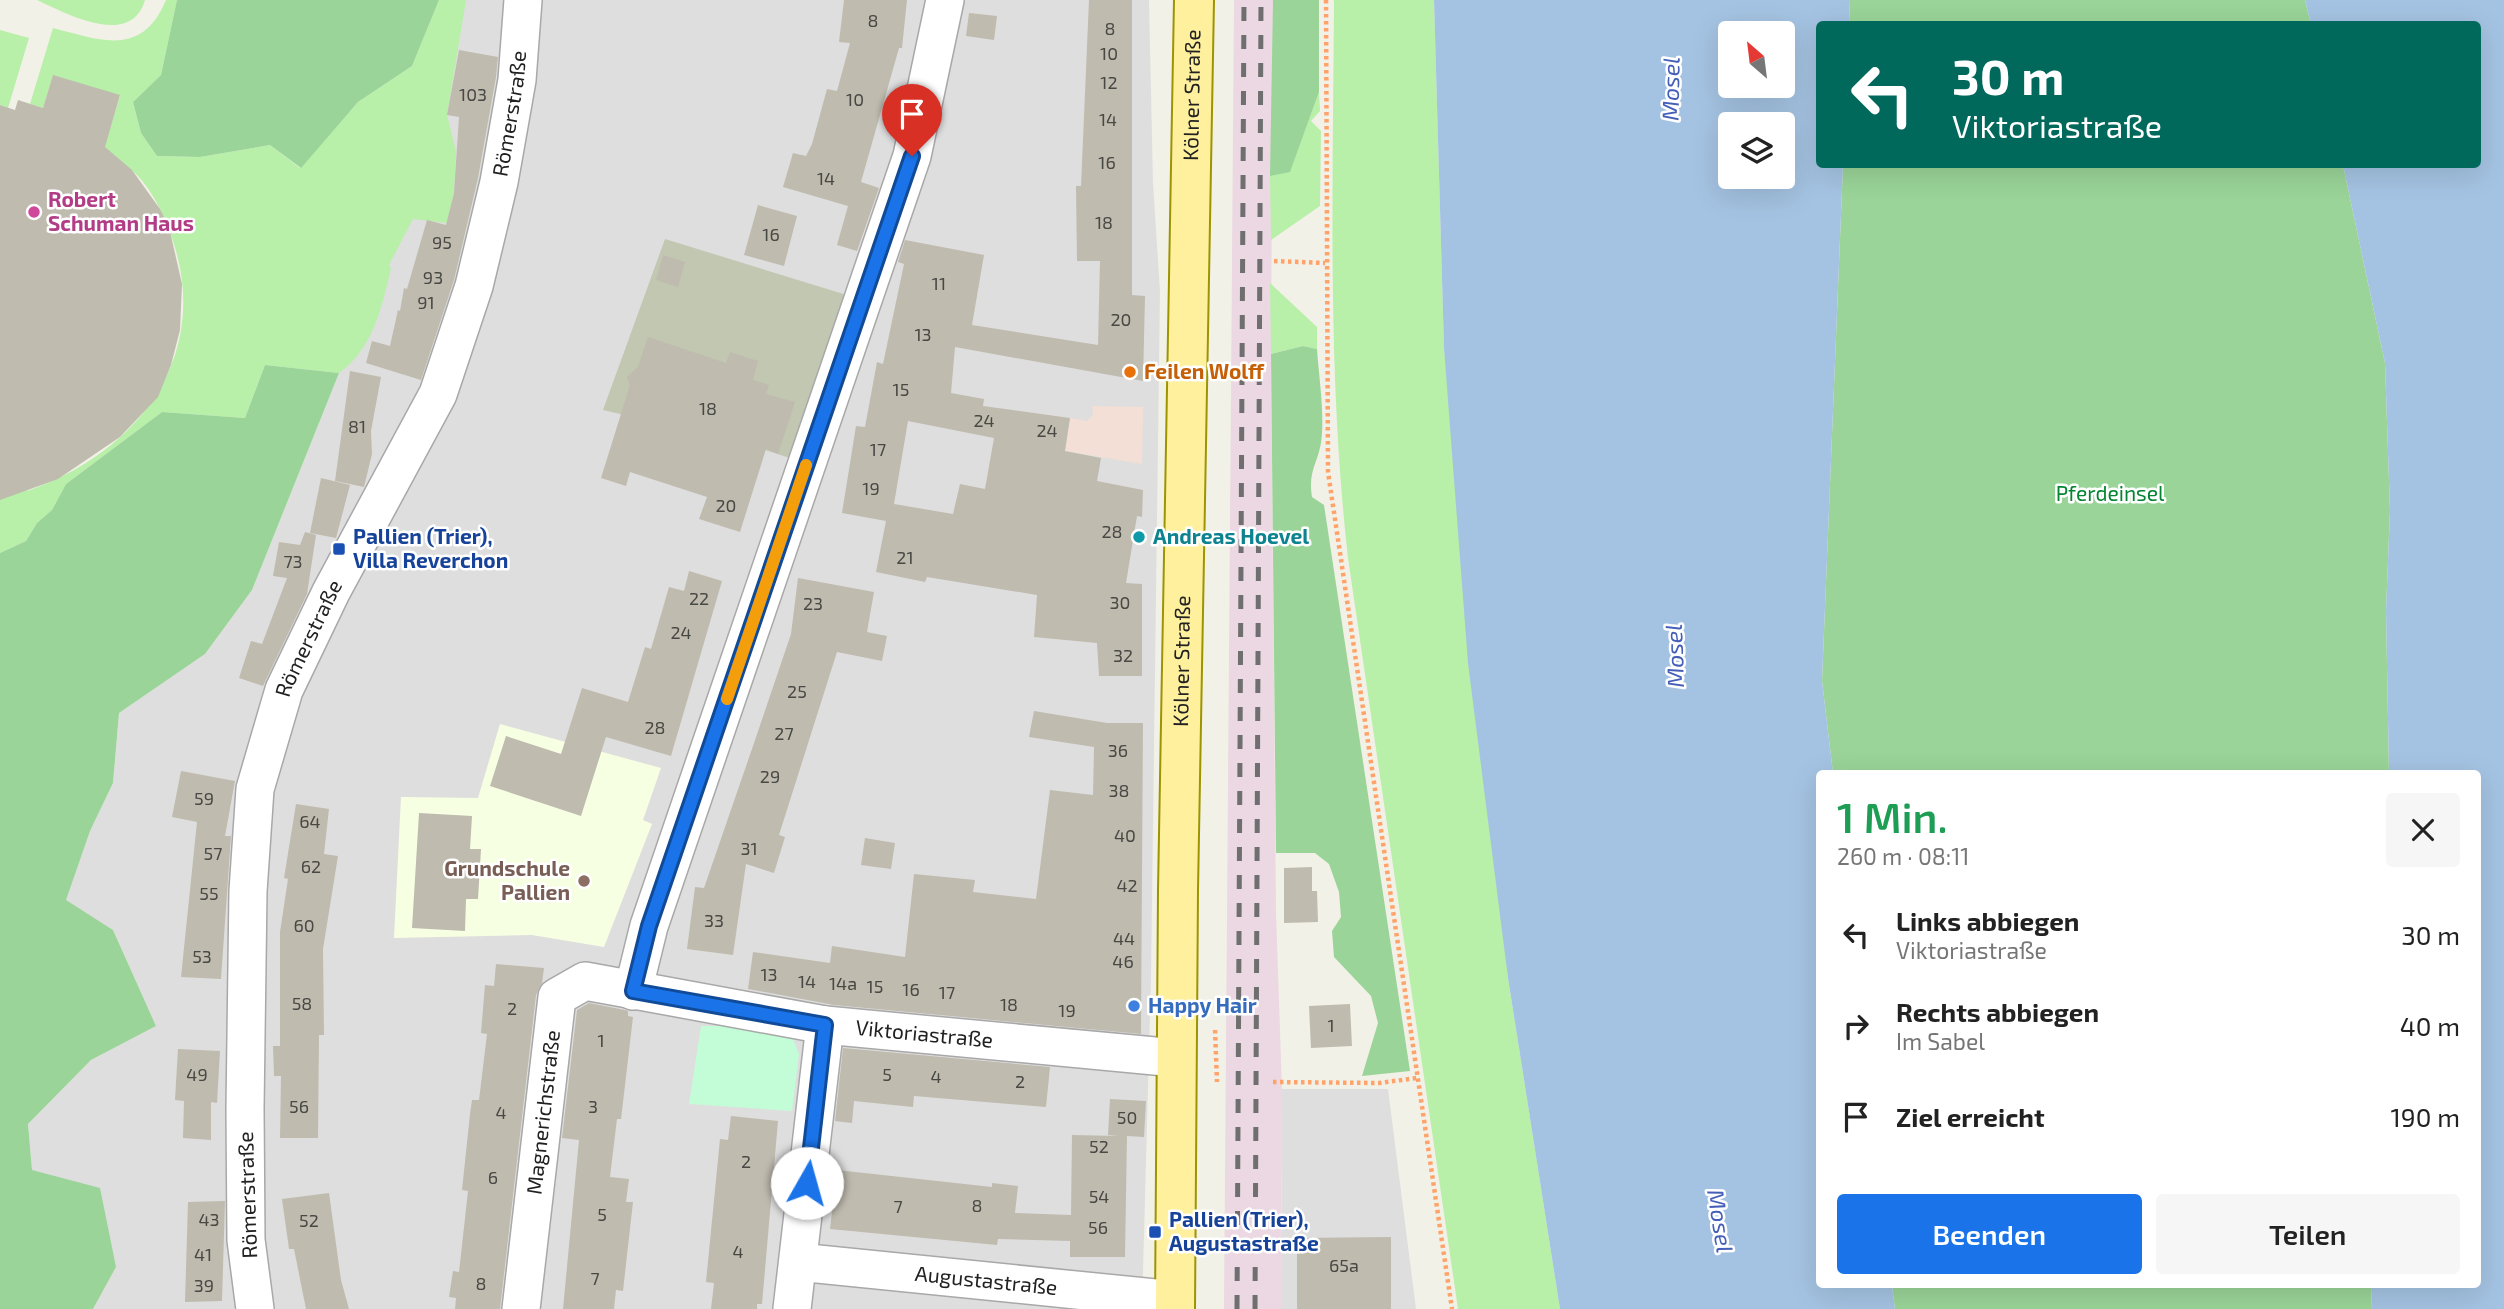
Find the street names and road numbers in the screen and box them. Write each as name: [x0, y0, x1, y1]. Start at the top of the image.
street label: Kölner Straße: [1177, 29, 1204, 161]
street label: Römerstraße: [486, 50, 530, 178]
street label: Römerstraße: [269, 575, 346, 699]
street label: Kölner Straße: [1167, 595, 1194, 727]
street label: Viktoriastraße: [855, 1014, 994, 1052]
street label: Magnerichstraße: [520, 1029, 564, 1196]
street label: Römerstraße: [232, 1131, 261, 1259]
street label: Augustastraße: [914, 1260, 1059, 1299]

